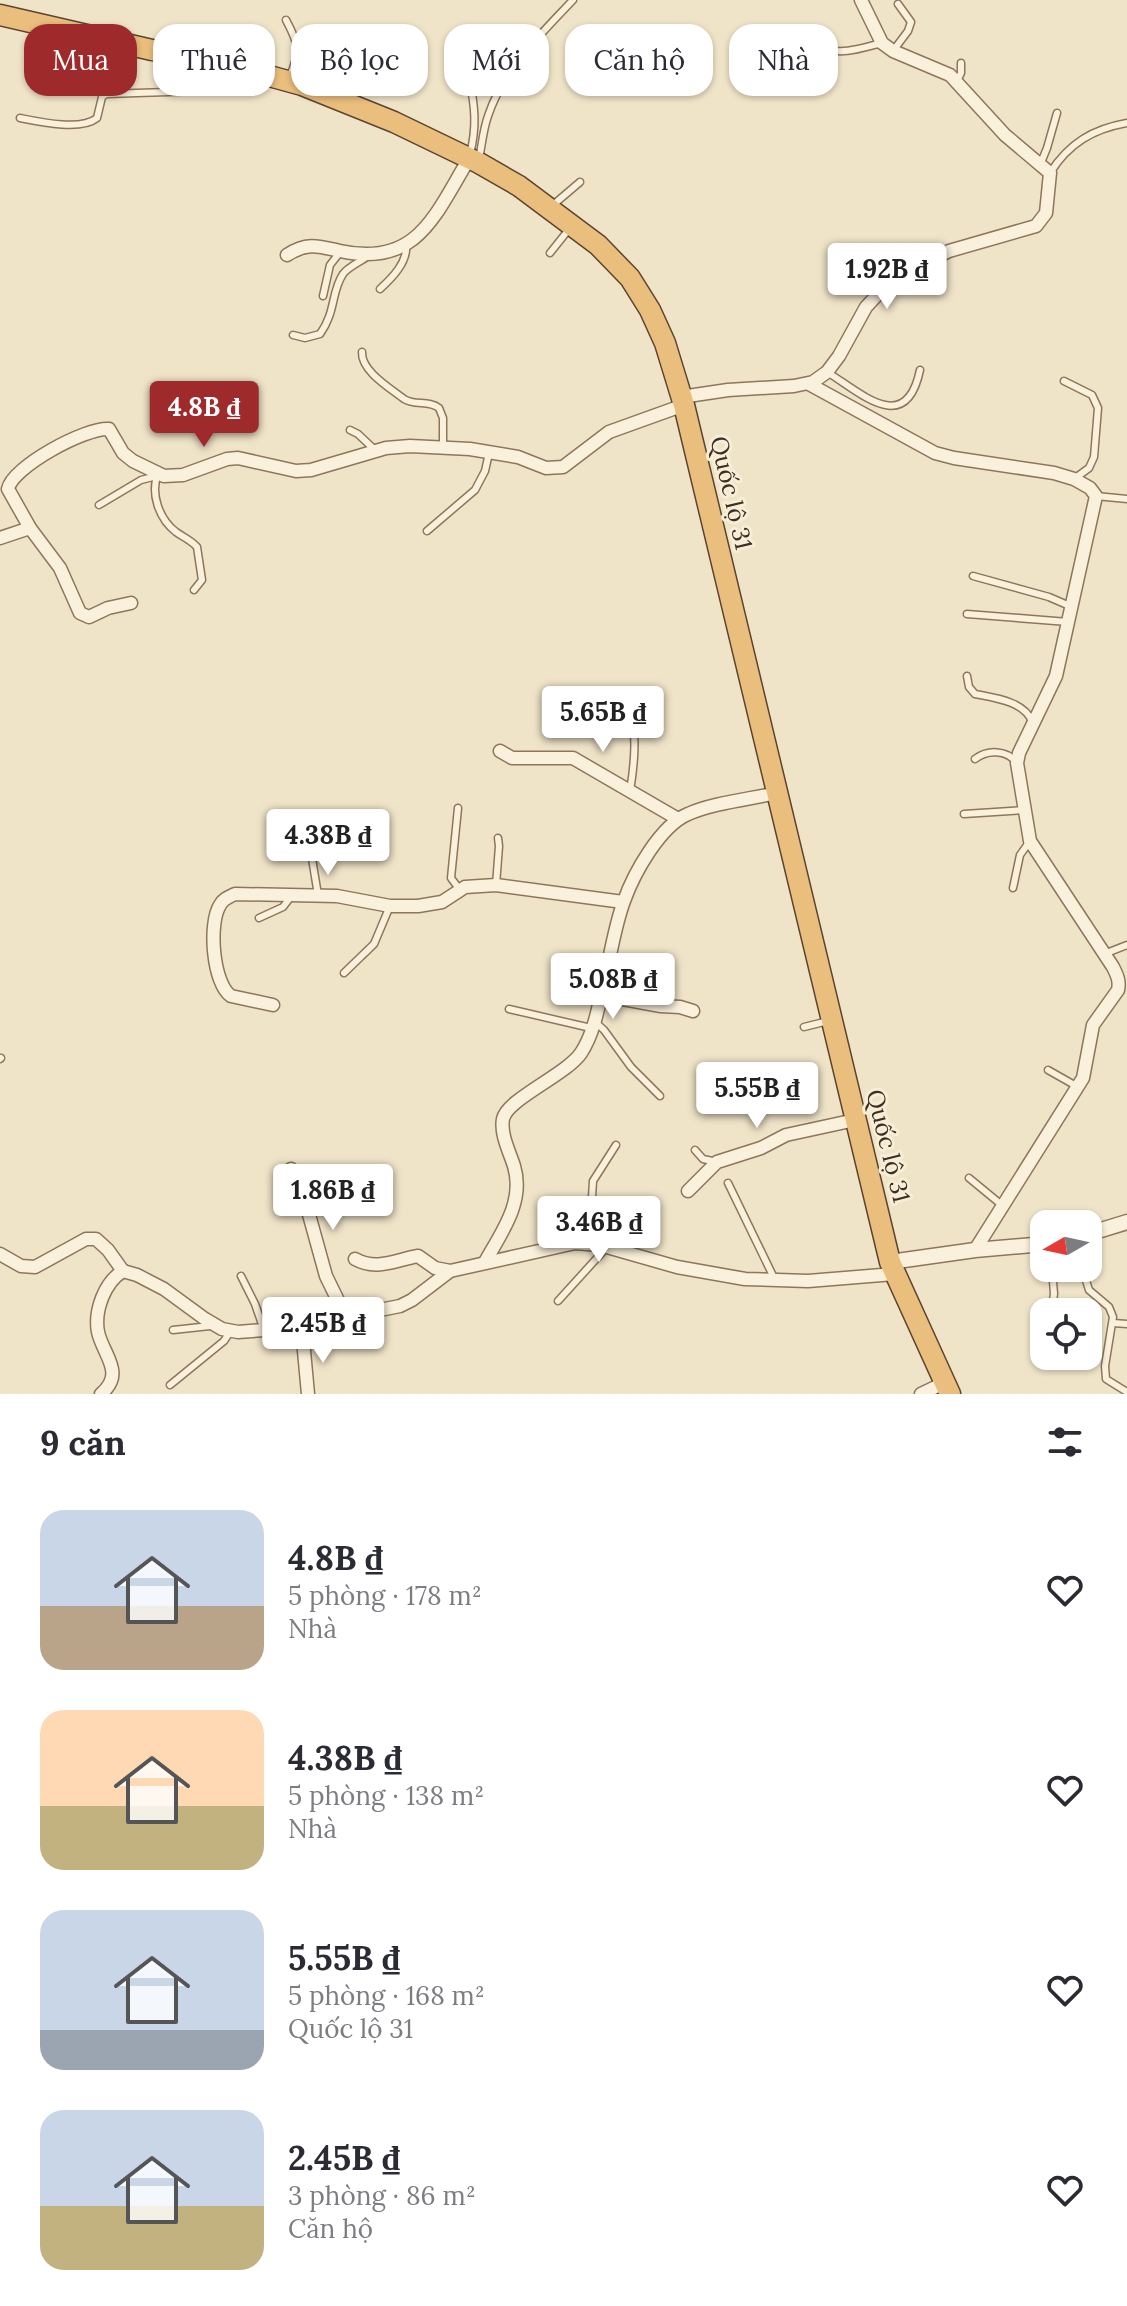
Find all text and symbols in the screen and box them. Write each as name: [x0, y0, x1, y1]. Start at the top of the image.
chip: Mua: [24, 24, 137, 96]
chip: Thuê: [153, 24, 275, 96]
chip: Bộ lọc: [291, 24, 428, 96]
chip: Mới: [444, 24, 549, 96]
chip: Căn hộ: [565, 24, 713, 96]
chip: Nhà: [729, 24, 838, 96]
pin: 1.92B ₫: [813, 243, 961, 311]
text: 1.92B ₫: [846, 252, 928, 285]
pin: 4.8B ₫: [139, 381, 269, 449]
text: 4.8B ₫: [168, 390, 240, 423]
street label: Quốc lộ 31: [703, 433, 760, 553]
pin: 5.65B ₫: [529, 686, 677, 754]
text: 5.65B ₫: [560, 695, 646, 728]
pin: 4.38B ₫: [254, 809, 402, 877]
text: 4.38B ₫: [284, 818, 372, 851]
pin: 5.08B ₫: [539, 953, 687, 1021]
text: 5.08B ₫: [569, 962, 657, 995]
pin: 5.55B ₫: [683, 1062, 831, 1130]
text: 5.55B ₫: [714, 1071, 800, 1104]
street label: Quốc lộ 31: [859, 1086, 918, 1206]
pin: 1.86B ₫: [259, 1164, 407, 1232]
text: 1.86B ₫: [291, 1173, 375, 1206]
pin: 3.46B ₫: [525, 1196, 673, 1264]
text: 3.46B ₫: [555, 1205, 643, 1238]
north arrow: [1030, 1210, 1102, 1282]
map controls: [1030, 1210, 1102, 1370]
pin: 2.45B ₫: [249, 1297, 397, 1365]
button: locate: [1030, 1298, 1102, 1370]
text: 2.45B ₫: [280, 1306, 366, 1339]
icon: filters: [1043, 1420, 1087, 1464]
text: 9 căn: [40, 1421, 126, 1464]
text: 4.8B ₫: [288, 1536, 383, 1579]
icon: home: [104, 1542, 200, 1638]
icon: heart: [1043, 1568, 1087, 1612]
text: 5 phòng · 178 m²: [288, 1579, 482, 1612]
text: Nhà: [288, 1612, 337, 1645]
text: 4.38B ₫: [288, 1736, 402, 1779]
icon: home: [104, 1742, 200, 1838]
icon: heart: [1043, 1768, 1087, 1812]
text: 5 phòng · 138 m²: [288, 1779, 484, 1812]
text: Nhà: [288, 1812, 337, 1845]
text: 5.55B ₫: [288, 1936, 400, 1979]
icon: home: [104, 1942, 200, 2038]
icon: heart: [1043, 1968, 1087, 2012]
text: 5 phòng · 168 m²: [288, 1979, 485, 2012]
text: Quốc lộ 31: [288, 2012, 413, 2045]
text: 2.45B ₫: [288, 2136, 400, 2179]
icon: home: [104, 2142, 200, 2238]
icon: heart: [1043, 2168, 1087, 2212]
text: 3 phòng · 86 m²: [288, 2179, 476, 2212]
text: Căn hộ: [288, 2212, 373, 2245]

